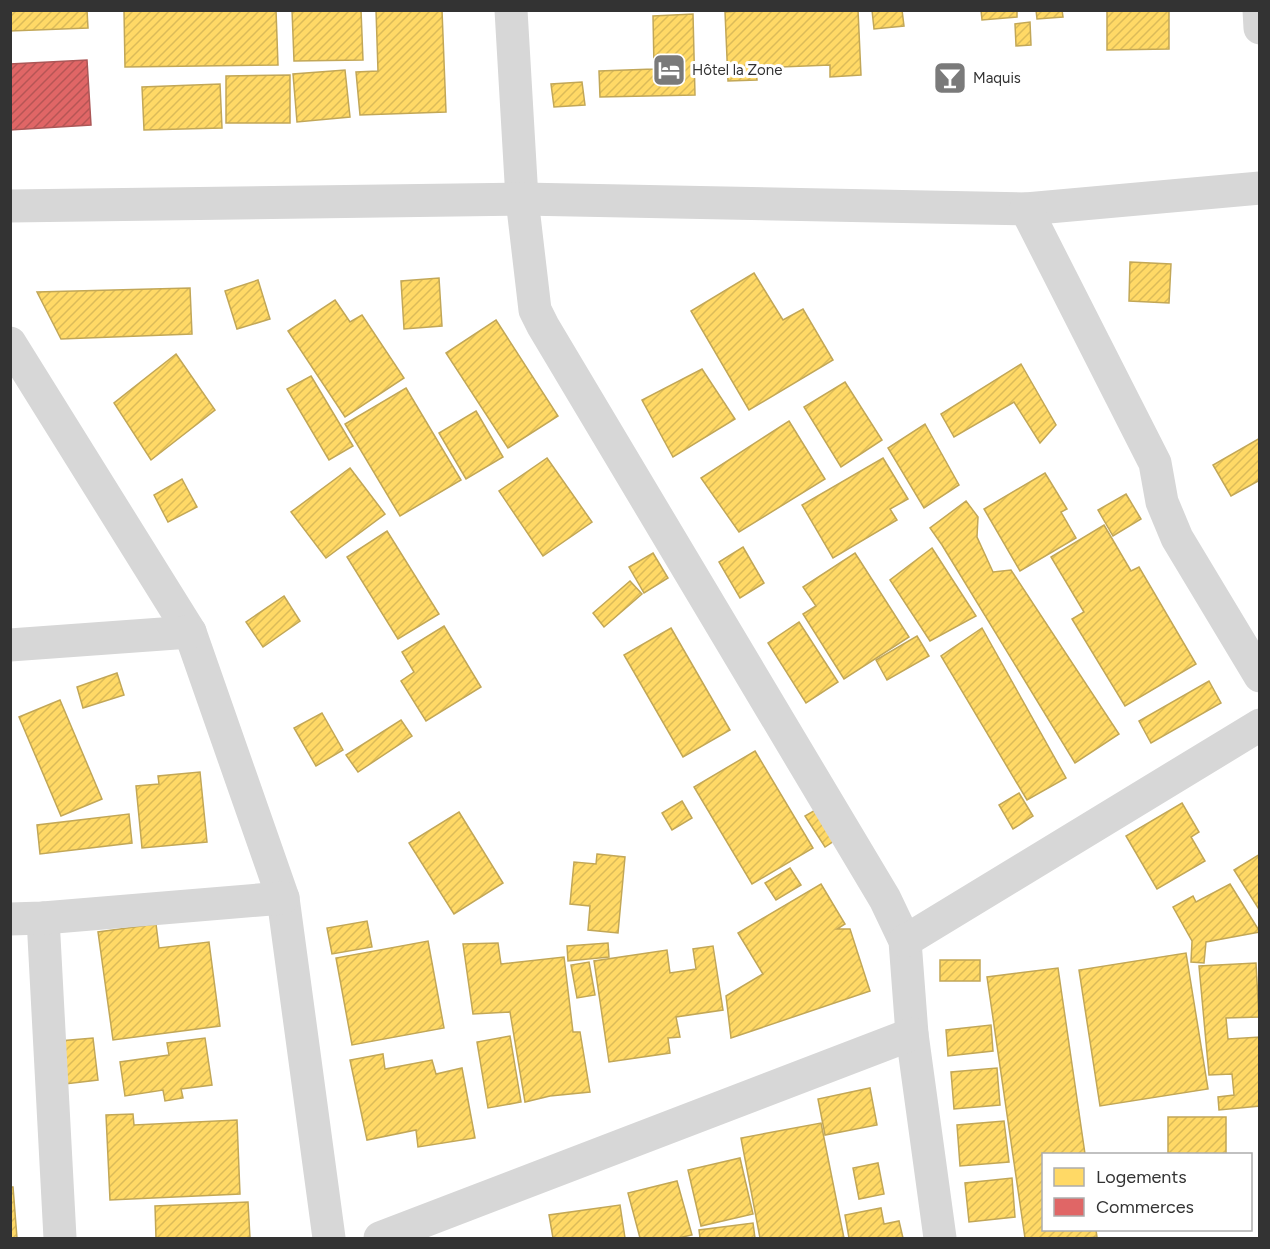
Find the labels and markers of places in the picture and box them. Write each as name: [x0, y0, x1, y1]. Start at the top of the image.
hotel icon: Hôtel la Zone: [651, 52, 687, 88]
bar icon: Maquis: [932, 60, 968, 96]
place label: Hôtel la Zone: [692, 61, 782, 79]
place label: Maquis: [973, 69, 1021, 87]

